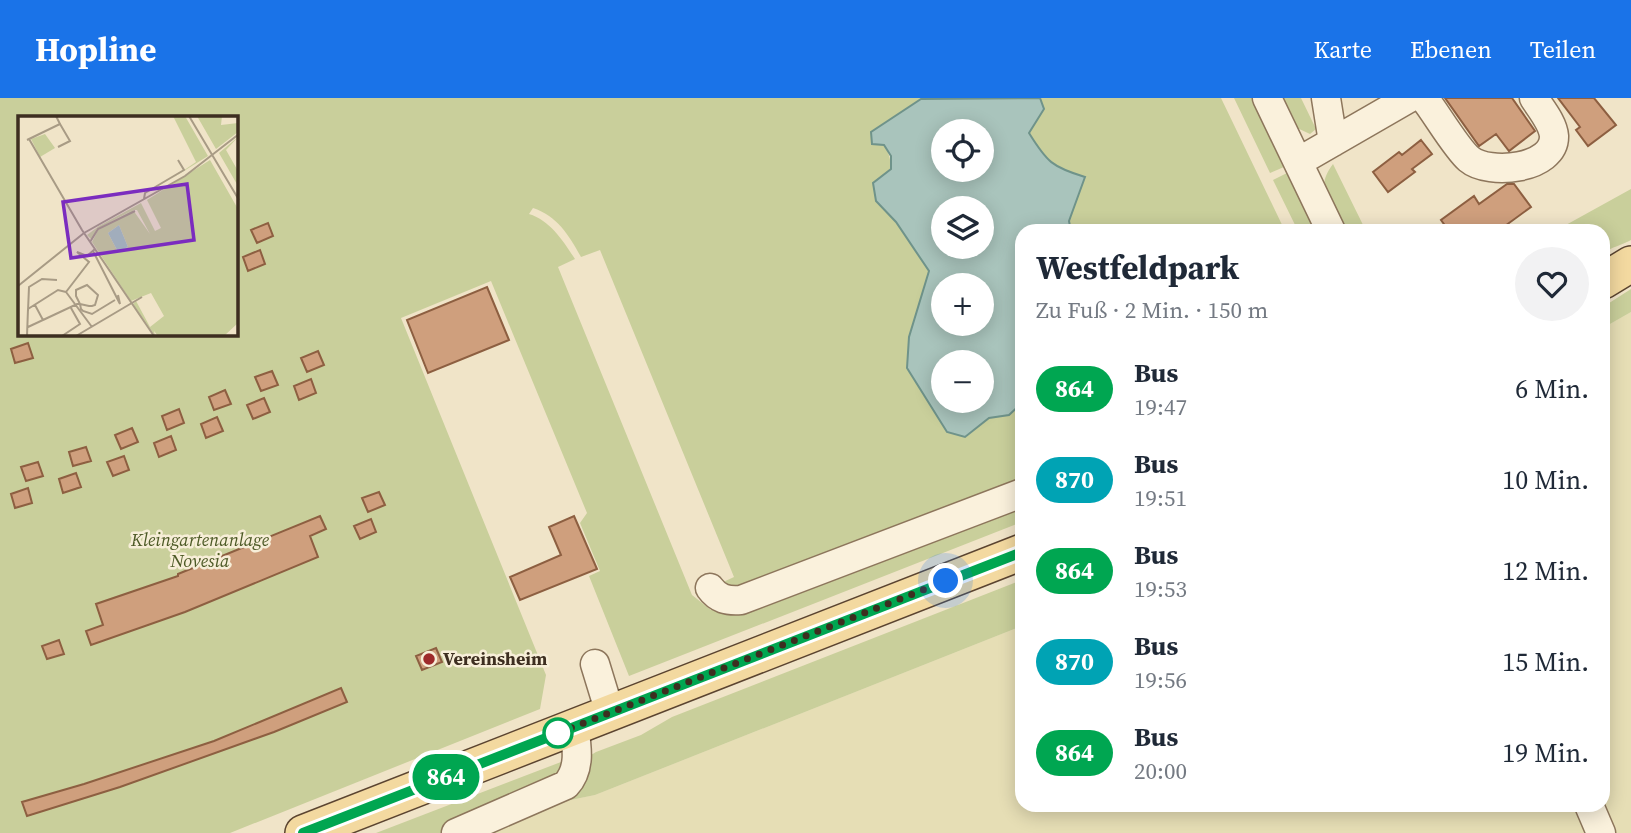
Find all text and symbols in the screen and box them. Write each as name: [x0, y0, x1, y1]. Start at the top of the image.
text: Hopline: [35, 27, 156, 72]
text: Karte: [1313, 33, 1372, 66]
text: Ebenen: [1410, 33, 1492, 66]
text: Teilen: [1530, 33, 1596, 66]
inset map: [18, 116, 238, 336]
map controls: [931, 119, 994, 413]
button: locate: [931, 119, 994, 182]
button: layers: [931, 196, 994, 259]
text: Westfeldpark: [1036, 245, 1239, 290]
button: heart: [1515, 247, 1589, 321]
button: +: [931, 273, 994, 336]
text: Zu Fuß · 2 Min. · 150 m: [1036, 294, 1268, 326]
button: −: [931, 350, 994, 413]
text: Bus: [1134, 355, 1178, 391]
text: 6 Min.: [1515, 371, 1589, 407]
text: 864: [1055, 372, 1094, 405]
text: 19:47: [1134, 391, 1187, 423]
text: Bus: [1134, 446, 1178, 482]
text: 10 Min.: [1502, 462, 1589, 498]
text: 870: [1055, 463, 1094, 496]
text: 19:51: [1134, 482, 1187, 514]
park label: Kleingartenanlage Novesia: [130, 527, 270, 573]
text: Bus: [1134, 537, 1178, 573]
text: 12 Min.: [1502, 553, 1589, 589]
text: 864: [1055, 554, 1094, 587]
your location: [928, 563, 963, 598]
text: 19:53: [1134, 573, 1187, 605]
text: Bus: [1134, 628, 1178, 664]
text: 15 Min.: [1502, 644, 1589, 680]
text: 870: [1055, 645, 1094, 678]
place label: Vereinsheim: [443, 646, 547, 671]
marker: Vereinsheim: [421, 651, 437, 667]
text: 19:56: [1134, 664, 1187, 696]
unlabelled marker: [543, 718, 573, 748]
text: Bus: [1134, 719, 1178, 755]
text: 19 Min.: [1502, 735, 1589, 771]
text: 864: [1055, 736, 1094, 769]
line badge: 864: [406, 754, 486, 800]
text: 20:00: [1134, 755, 1187, 787]
text: 864: [426, 760, 466, 793]

